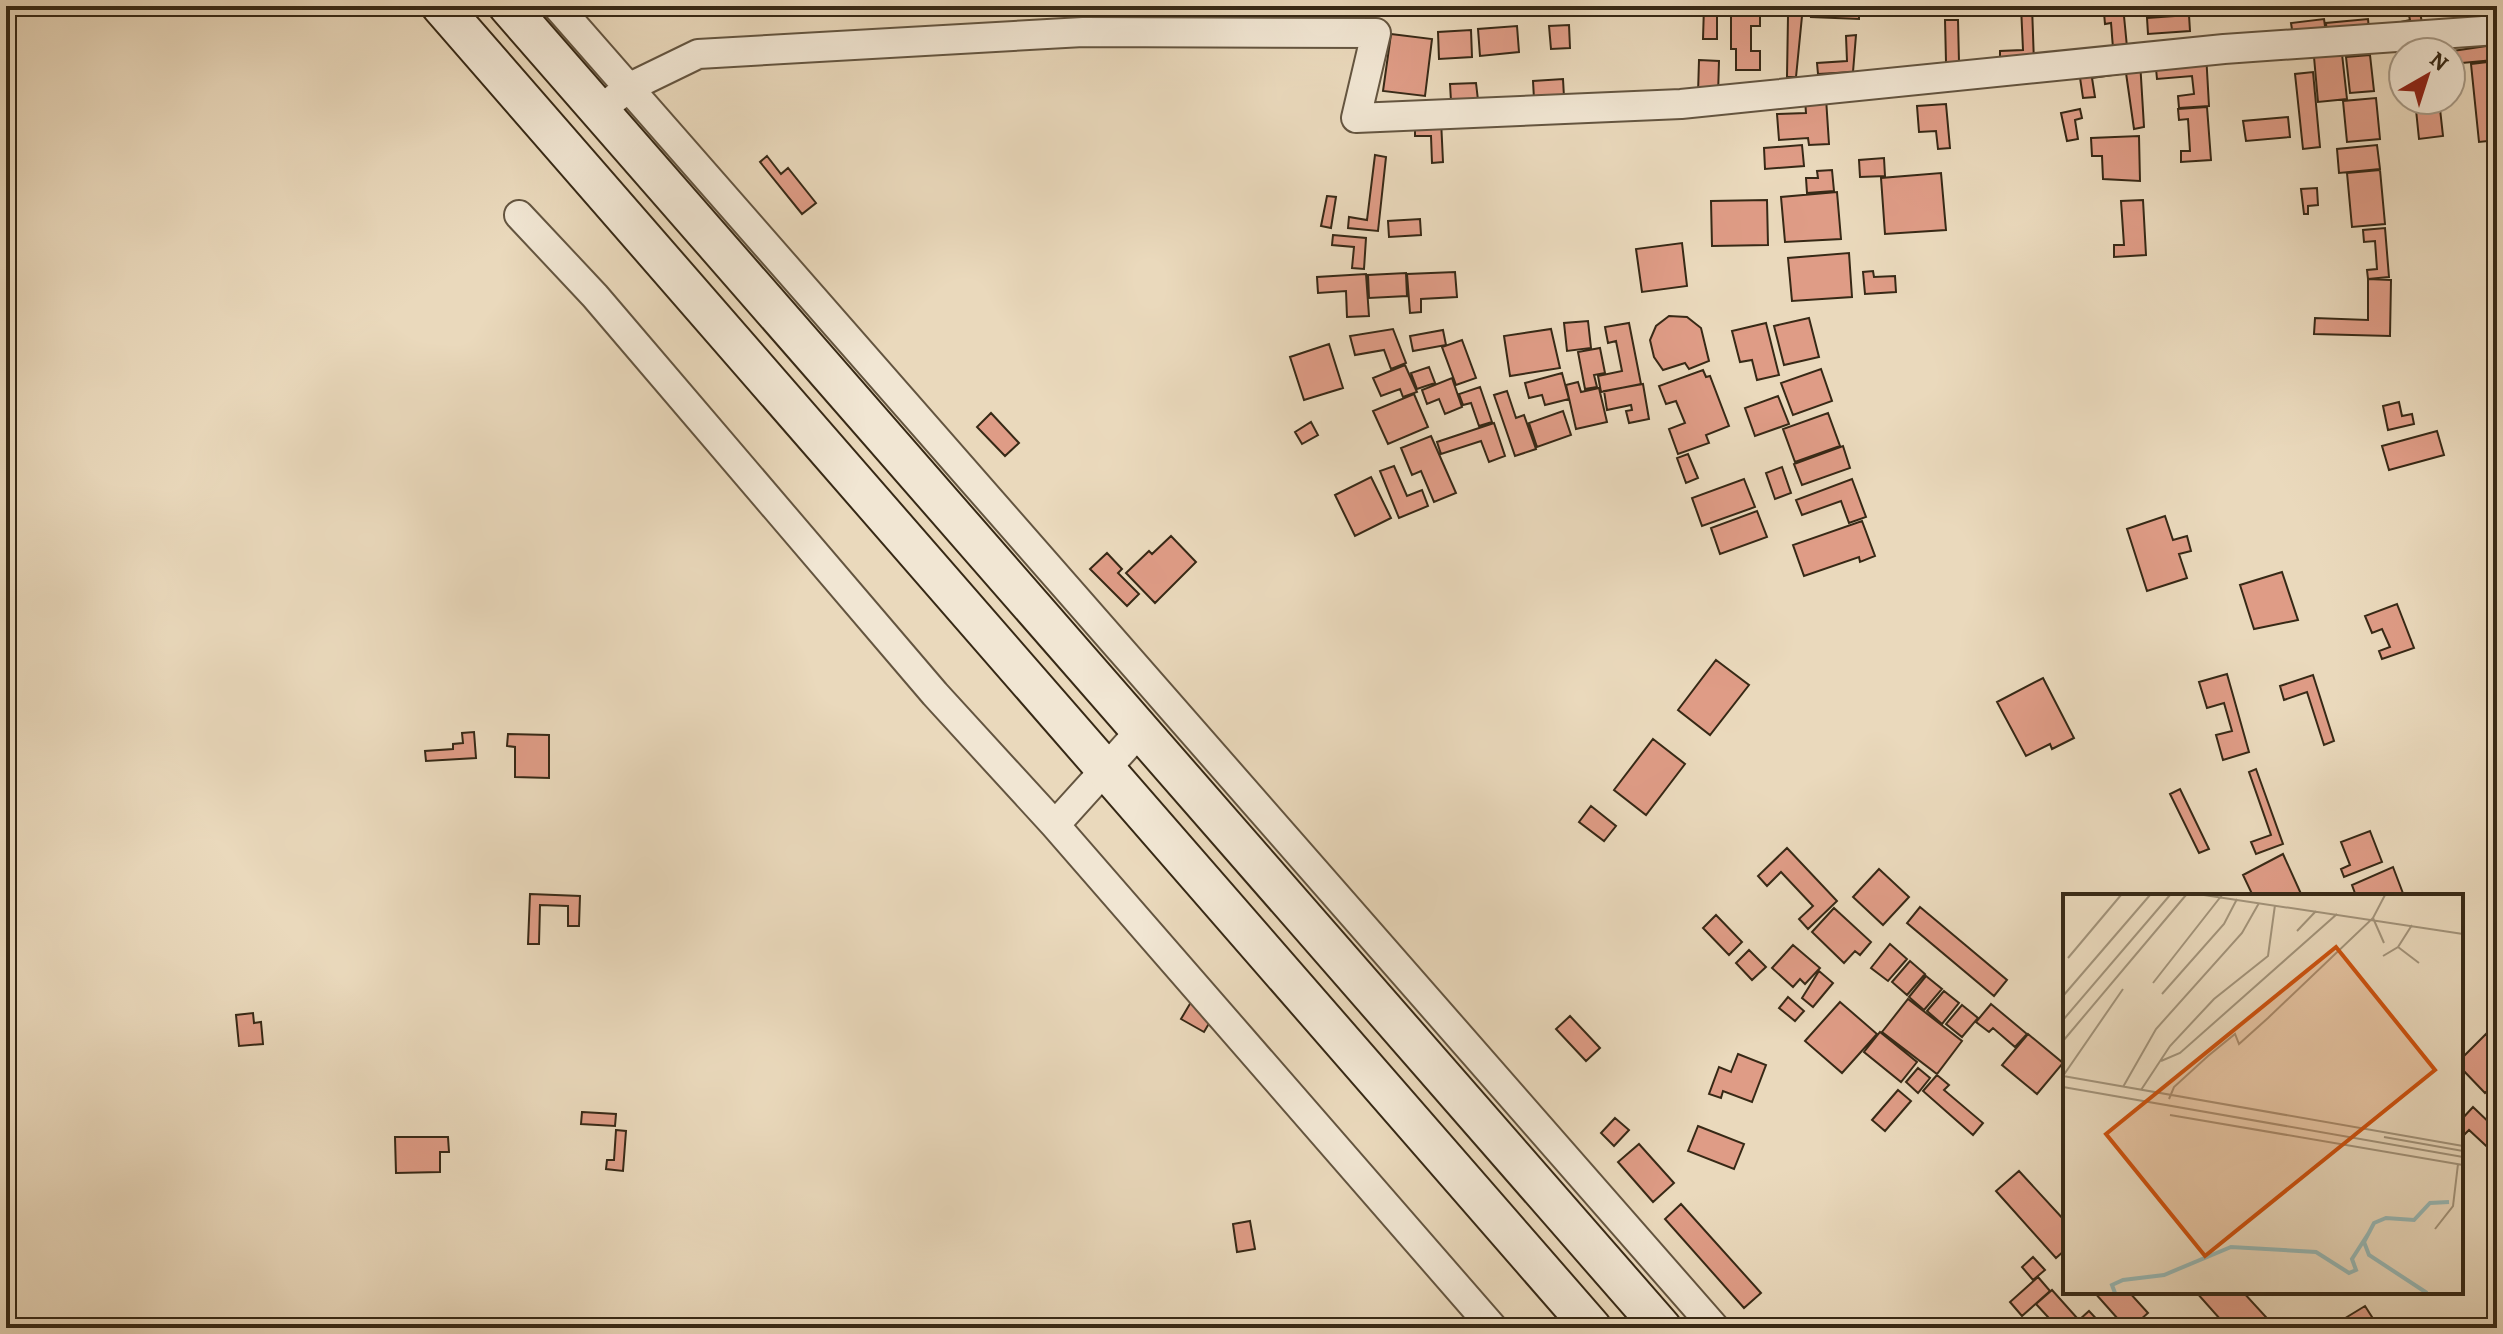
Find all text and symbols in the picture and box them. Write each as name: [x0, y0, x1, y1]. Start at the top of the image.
north arrow: [2387, 36, 2467, 116]
text: N: [2423, 45, 2455, 78]
inset map: [2063, 894, 2463, 1294]

